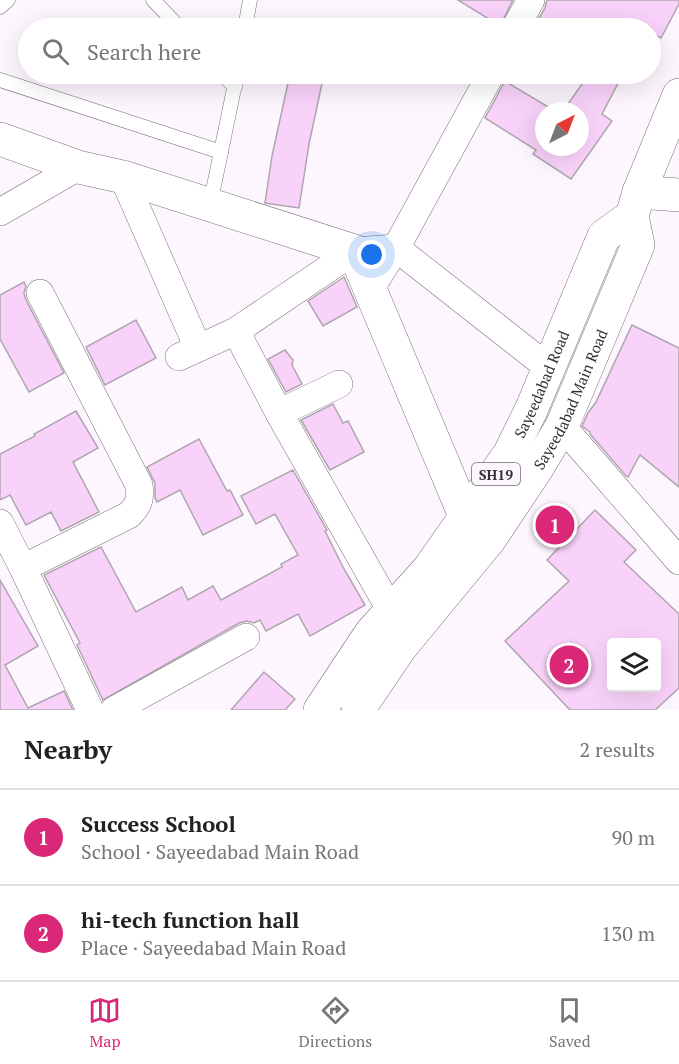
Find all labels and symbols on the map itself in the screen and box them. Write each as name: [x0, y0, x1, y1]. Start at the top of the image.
north arrow: [535, 102, 589, 156]
your location: [357, 240, 386, 269]
street label: Sayeedabad Main Road: [529, 326, 612, 473]
street label: Sayeedabad Road: [509, 327, 573, 441]
road number: SH19: [472, 463, 520, 485]
pin: 1: [536, 502, 574, 548]
pin: 2: [550, 642, 588, 688]

